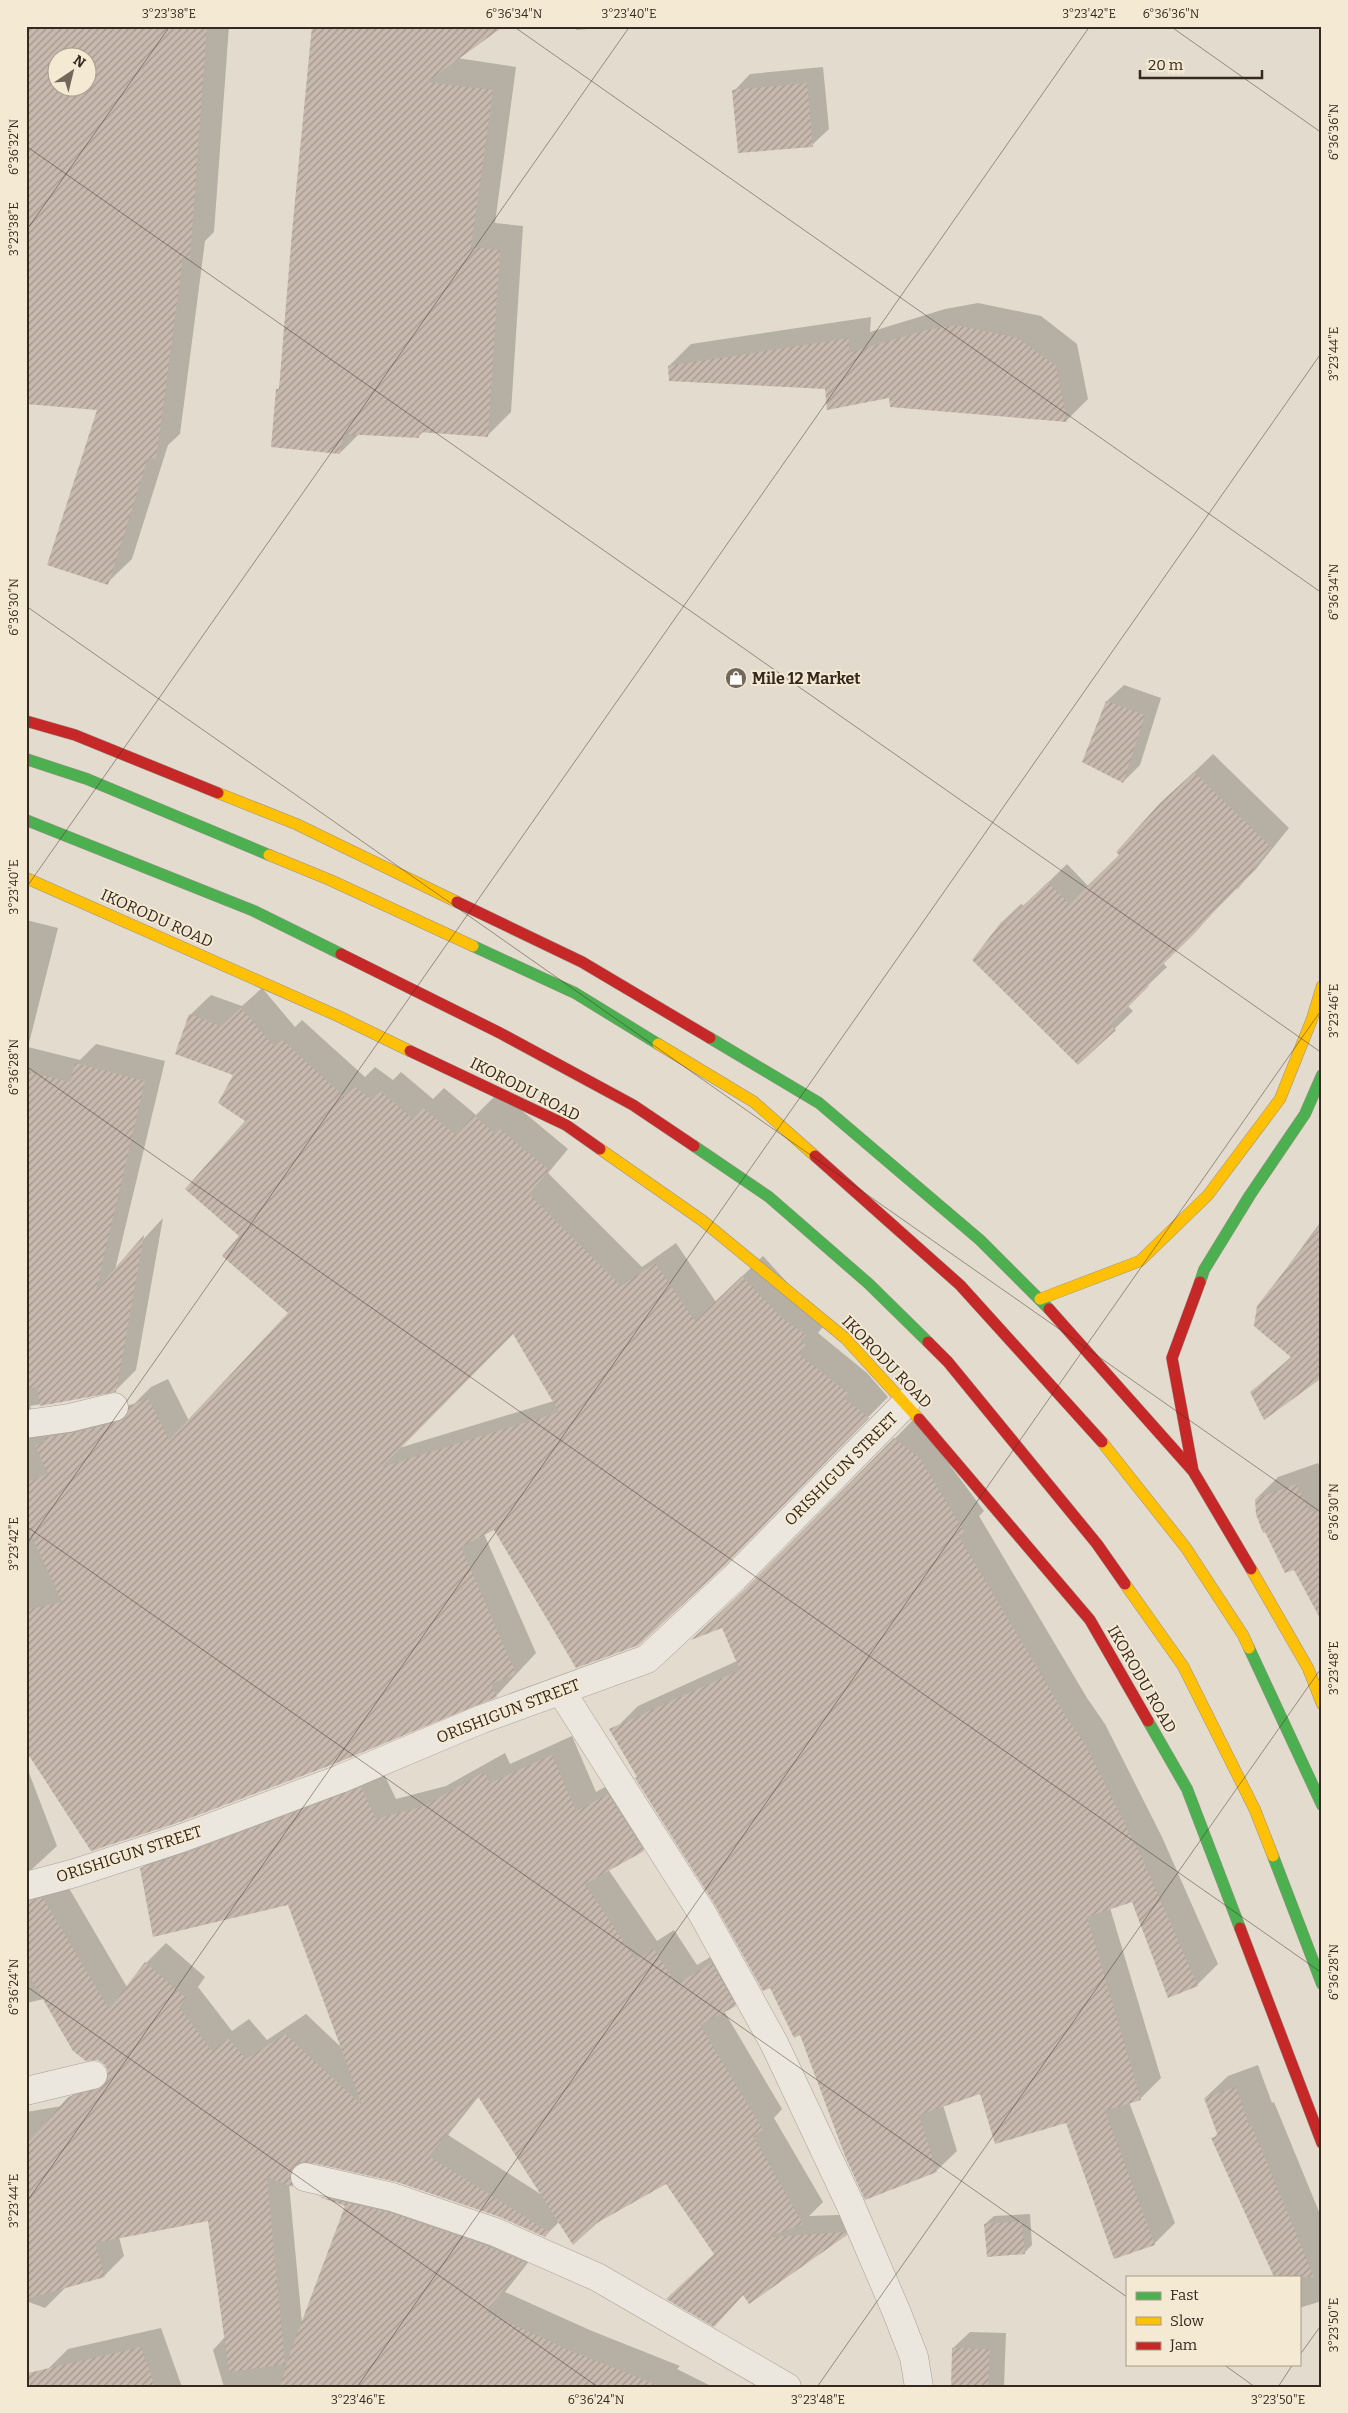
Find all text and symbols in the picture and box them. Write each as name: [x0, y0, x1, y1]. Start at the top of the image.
text: 3°23'38"E: [142, 7, 196, 21]
text: 6°36'34"N: [486, 7, 543, 21]
text: 3°23'40"E: [602, 7, 656, 21]
text: 3°23'42"E: [1062, 7, 1116, 21]
text: 6°36'36"N: [1143, 7, 1200, 21]
north arrow: [48, 48, 98, 98]
scale bar: [1140, 48, 1263, 80]
text: N: [70, 52, 89, 72]
text: 20 m: [1148, 56, 1184, 74]
text: 6°36'36"N: [1327, 103, 1341, 160]
text: 6°36'32"N: [7, 118, 21, 175]
text: 3°23'38"E: [7, 202, 21, 256]
text: 3°23'44"E: [1327, 327, 1341, 381]
text: 6°36'34"N: [1327, 563, 1341, 620]
text: 6°36'30"N: [7, 578, 21, 636]
shop icon: Mile 12 Market: [724, 666, 748, 690]
place label: Mile 12 Market: [752, 669, 861, 688]
text: 3°23'40"E: [7, 860, 21, 914]
street label: IKORODU ROAD: [98, 885, 216, 951]
text: 3°23'46"E: [1327, 984, 1341, 1038]
text: 6°36'28"N: [7, 1038, 21, 1095]
street label: IKORODU ROAD: [467, 1053, 583, 1125]
street label: IKORODU ROAD: [838, 1312, 936, 1412]
street label: ORISHIGUN STREET: [780, 1408, 902, 1530]
text: 6°36'30"N: [1327, 1483, 1341, 1541]
text: 3°23'42"E: [7, 1517, 21, 1571]
street label: IKORODU ROAD: [1104, 1622, 1180, 1736]
text: 3°23'48"E: [1327, 1641, 1341, 1695]
street label: ORISHIGUN STREET: [434, 1675, 582, 1747]
street label: ORISHIGUN STREET: [54, 1821, 204, 1887]
text: 6°36'28"N: [1327, 1943, 1341, 2000]
text: 6°36'24"N: [7, 1958, 21, 2015]
text: 3°23'44"E: [7, 2174, 21, 2228]
legend: [1126, 2276, 1300, 2366]
text: Fast: [1170, 2286, 1199, 2304]
text: 3°23'50"E: [1327, 2298, 1341, 2352]
text: Slow: [1170, 2312, 1205, 2330]
text: Jam: [1169, 2336, 1198, 2354]
text: 3°23'46"E: [331, 2393, 385, 2407]
text: 6°36'24"N: [568, 2393, 625, 2407]
text: 3°23'48"E: [791, 2393, 845, 2407]
text: 3°23'50"E: [1251, 2393, 1305, 2407]

